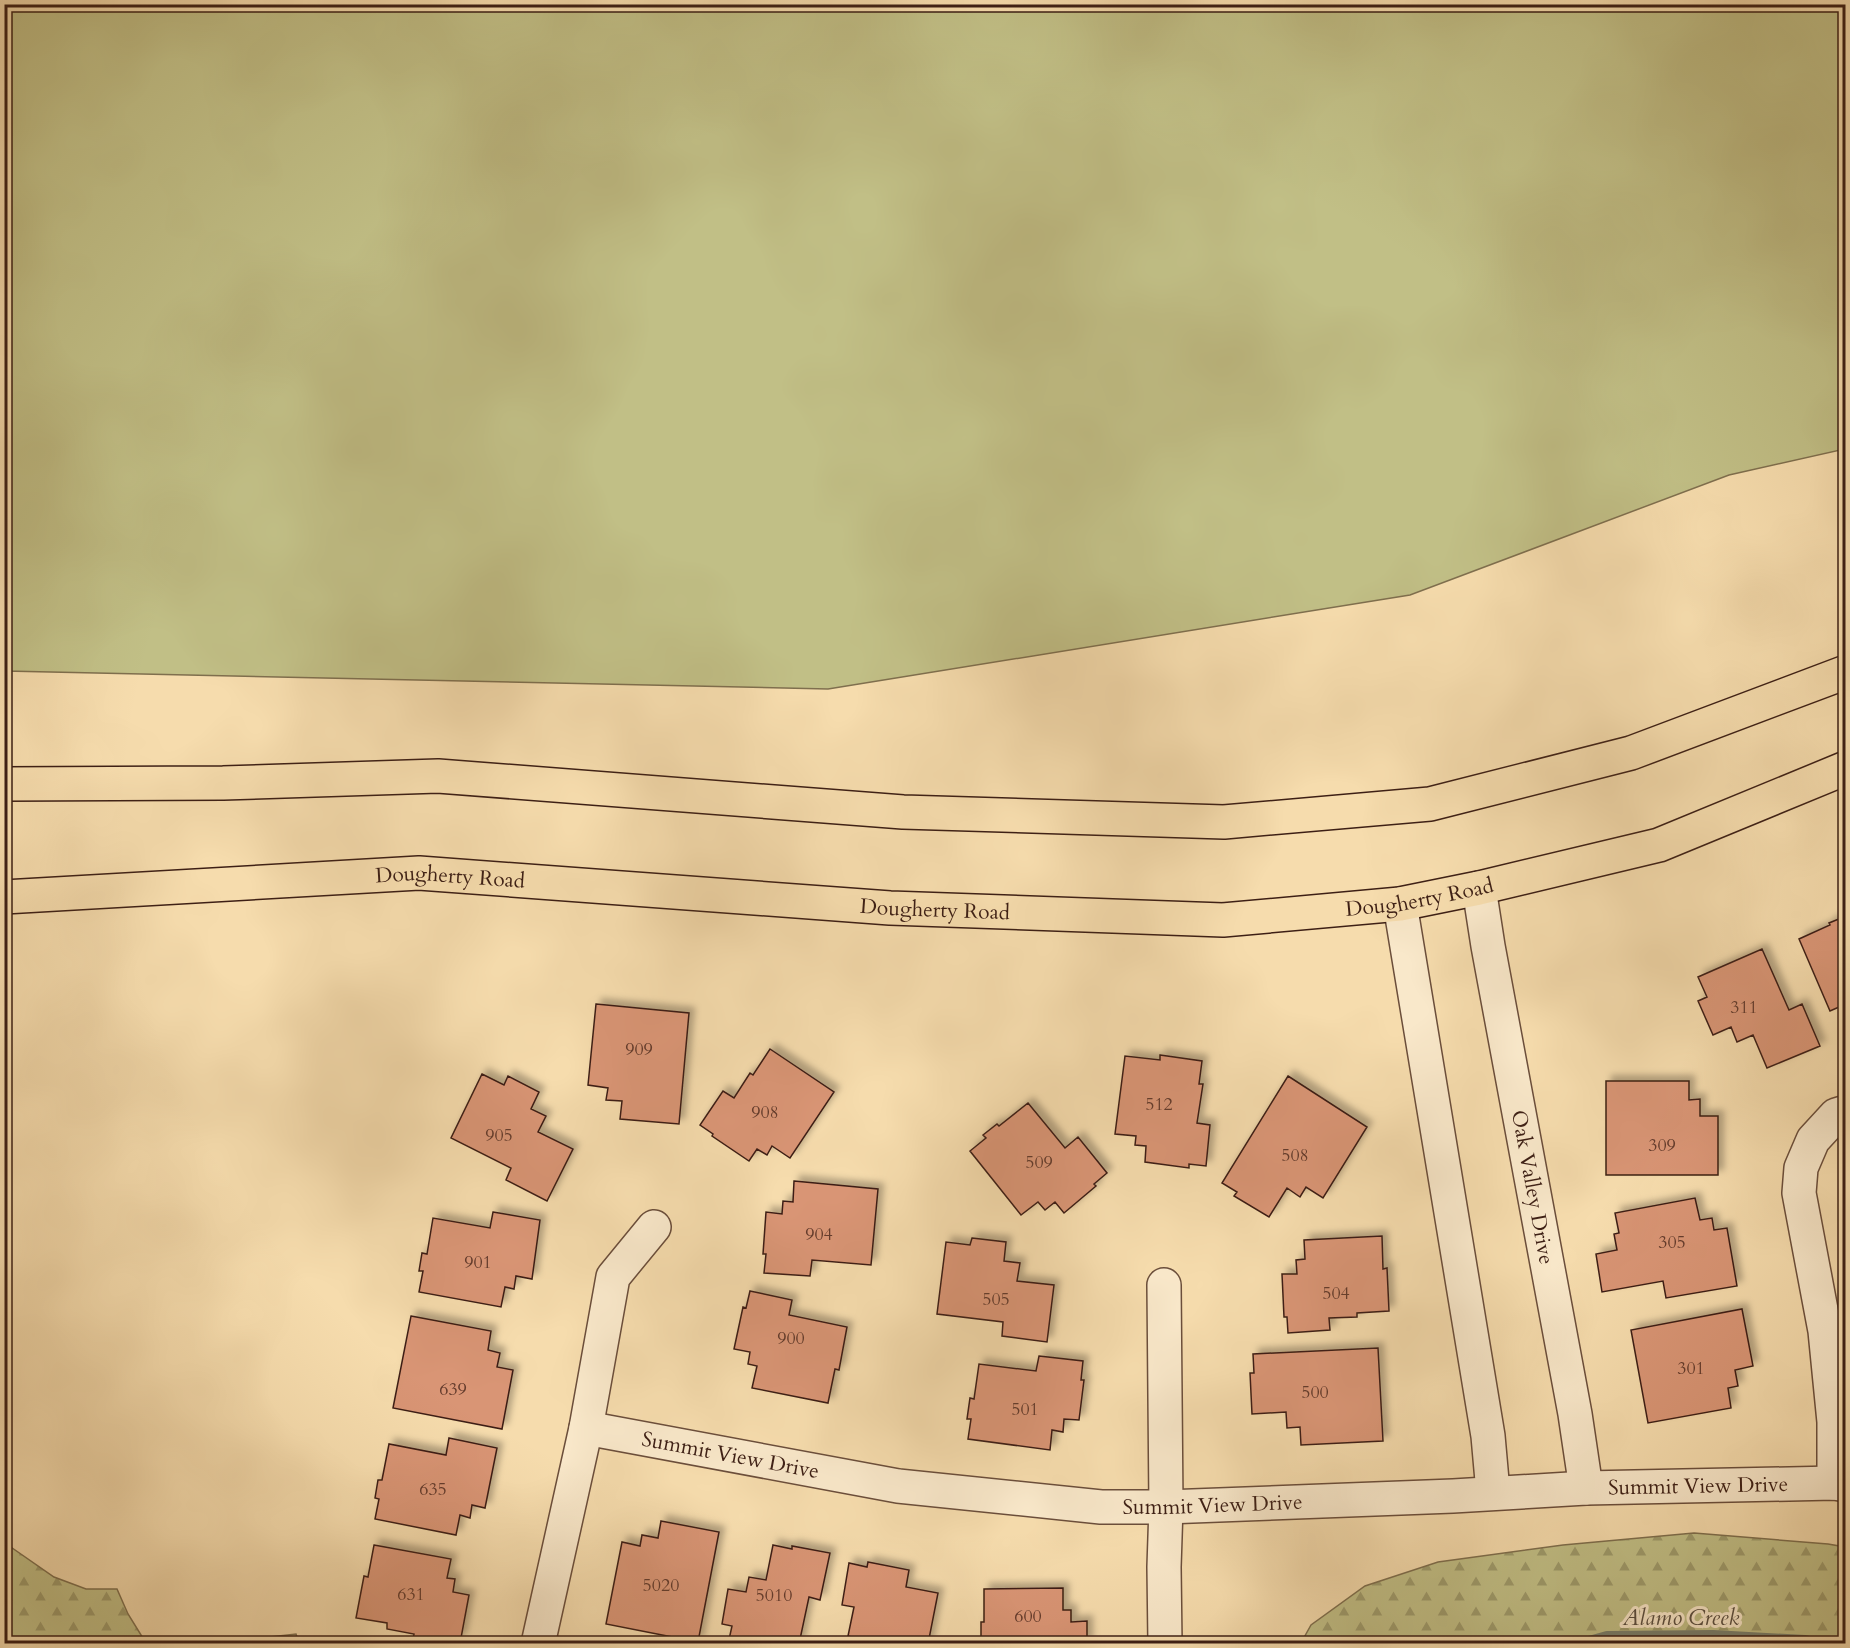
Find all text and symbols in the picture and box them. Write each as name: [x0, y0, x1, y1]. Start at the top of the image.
street label: Dougherty Road: [375, 859, 526, 896]
street label: Dougherty Road: [1344, 871, 1497, 924]
street label: Dougherty Road: [859, 892, 1010, 927]
house number: 311: [1730, 995, 1758, 1020]
house number: 909: [625, 1037, 653, 1062]
house number: 512: [1145, 1092, 1173, 1117]
house number: 908: [751, 1100, 779, 1125]
street label: Oak Valley Drive: [1504, 1108, 1561, 1267]
house number: 905: [485, 1123, 513, 1148]
house number: 309: [1648, 1133, 1676, 1158]
house number: 508: [1281, 1143, 1309, 1168]
house number: 509: [1025, 1150, 1053, 1175]
house number: 904: [805, 1222, 833, 1247]
house number: 305: [1658, 1230, 1686, 1255]
house number: 901: [464, 1250, 492, 1275]
house number: 504: [1322, 1281, 1350, 1306]
house number: 505: [982, 1287, 1010, 1312]
house number: 900: [777, 1326, 805, 1351]
house number: 301: [1677, 1356, 1705, 1381]
house number: 639: [439, 1377, 467, 1402]
house number: 500: [1301, 1380, 1329, 1405]
house number: 501: [1011, 1397, 1039, 1422]
street label: Summit View Drive: [639, 1425, 822, 1486]
street label: Summit View Drive: [1608, 1470, 1788, 1503]
house number: 635: [419, 1477, 447, 1502]
street label: Summit View Drive: [1123, 1488, 1303, 1522]
house number: 5020: [643, 1573, 679, 1598]
house number: 631: [397, 1582, 425, 1607]
house number: 5010: [756, 1583, 792, 1608]
water label: Alamo Creek: [1622, 1603, 1739, 1633]
house number: 600: [1014, 1604, 1042, 1629]

